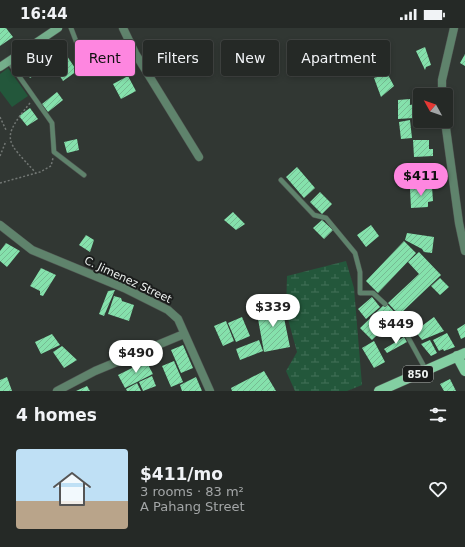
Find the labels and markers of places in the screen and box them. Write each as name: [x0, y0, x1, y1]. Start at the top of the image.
pin: $411: [397, 163, 445, 197]
pin: $339: [249, 294, 297, 328]
pin: $449: [372, 311, 420, 345]
pin: $490: [112, 340, 160, 374]

